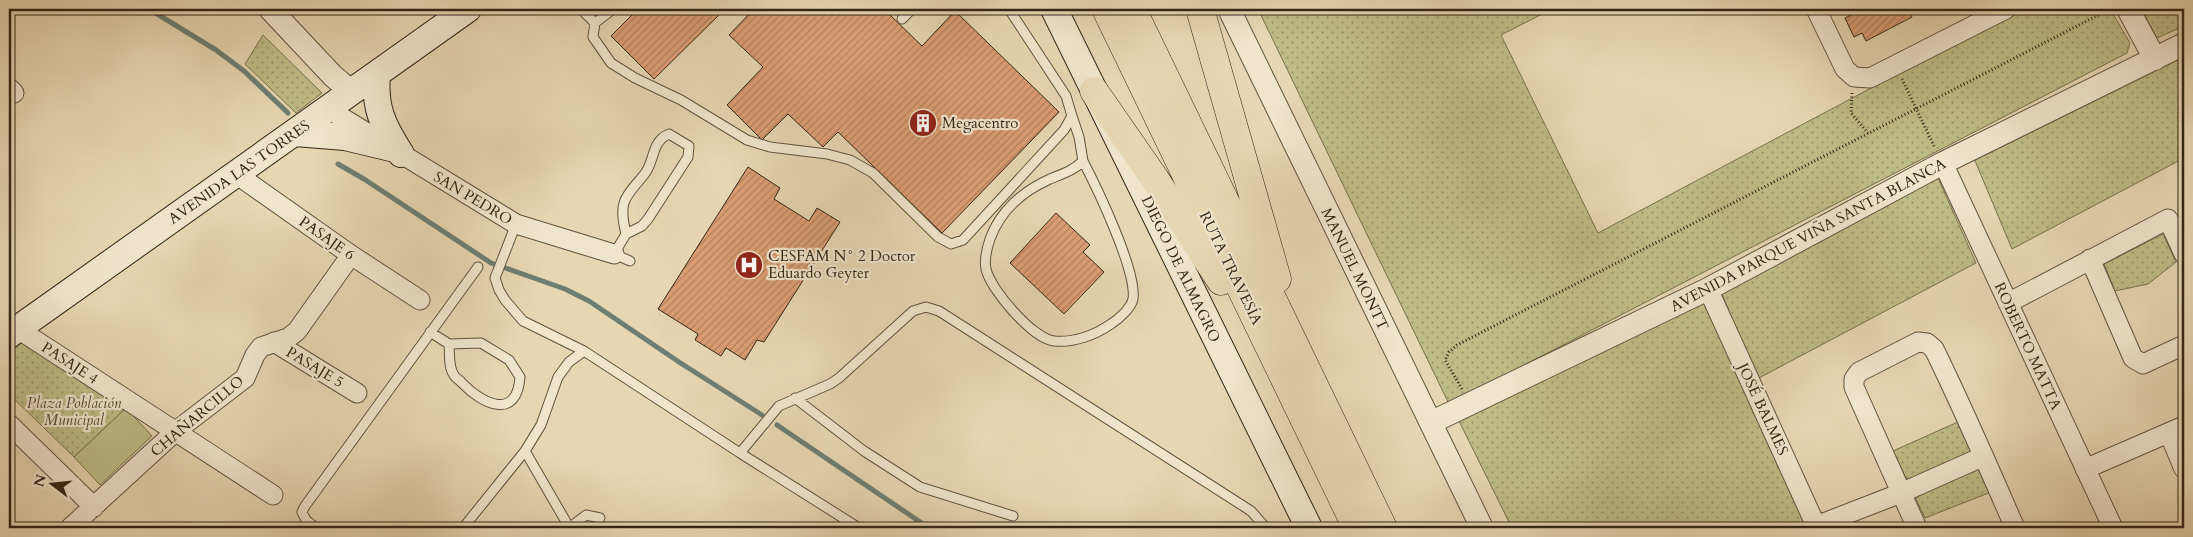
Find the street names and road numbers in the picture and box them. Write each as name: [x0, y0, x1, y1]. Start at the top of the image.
street label: AVENIDA LAS TORRES: [164, 115, 314, 229]
street label: AVENIDA PARQUE VIÑA SANTA BLANCA: [1667, 153, 1950, 316]
street label: SAN PEDRO: [430, 167, 516, 229]
street label: DIEGO DE ALMAGRO: [1137, 192, 1225, 346]
street label: MANUEL MONTT: [1317, 204, 1393, 334]
street label: RUTA TRAVESÍA: [1195, 208, 1267, 328]
street label: PASAJE 6: [295, 212, 359, 265]
street label: ROBERTO MATTA: [1990, 279, 2067, 413]
street label: PASAJE 4: [38, 337, 102, 389]
street label: PASAJE 5: [283, 342, 347, 392]
street label: JOSÉ BALMES: [1732, 358, 1793, 458]
street label: CHAÑARCILLO: [146, 371, 248, 461]

